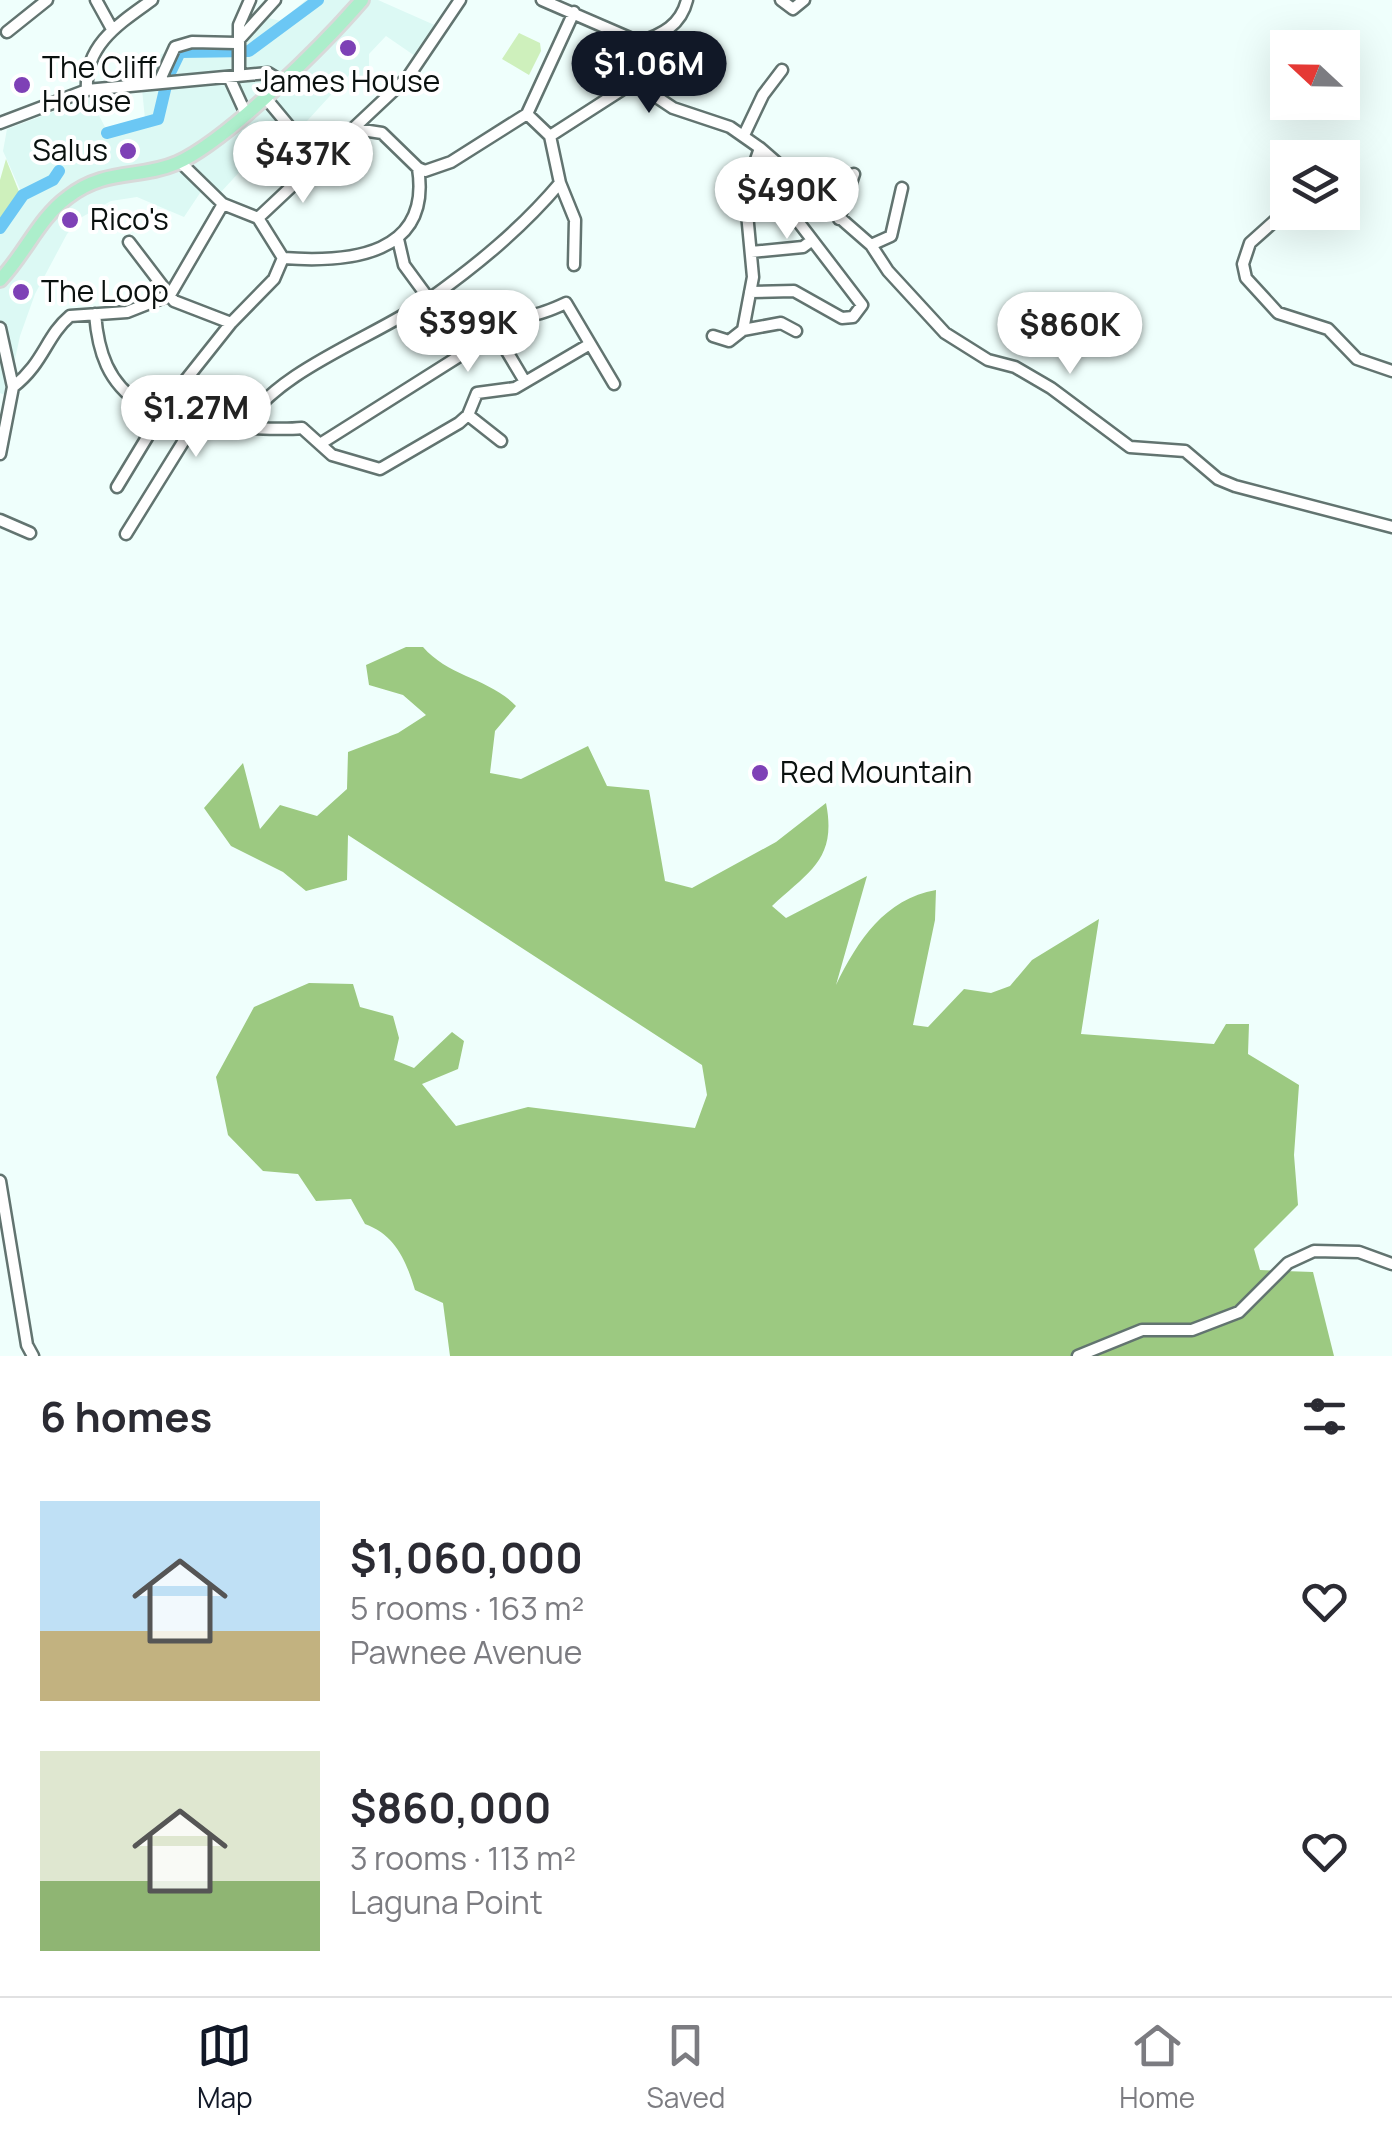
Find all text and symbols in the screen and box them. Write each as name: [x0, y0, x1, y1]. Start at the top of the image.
north arrow: [1270, 30, 1360, 120]
map controls: [1270, 30, 1360, 230]
pin: $1.06M: [568, 31, 730, 116]
marker: James House: [337, 37, 359, 59]
text: $1.06M: [594, 41, 704, 85]
place label: The Cliff House: [42, 46, 157, 121]
place label: James House: [256, 60, 440, 101]
marker: The Cliff House: [11, 74, 33, 96]
pin: $437K: [233, 121, 373, 206]
place label: Salus: [32, 129, 108, 170]
text: $437K: [255, 131, 351, 175]
marker: Salus: [117, 140, 139, 162]
button: layers: [1270, 140, 1360, 230]
pin: $490K: [717, 157, 857, 242]
text: $490K: [737, 167, 837, 211]
place label: Rico's: [90, 198, 169, 239]
marker: Rico's: [59, 209, 81, 231]
place label: The Loop: [41, 270, 169, 311]
marker: The Loop: [10, 281, 32, 303]
pin: $399K: [398, 290, 538, 375]
pin: $860K: [1000, 292, 1140, 377]
text: $399K: [418, 300, 518, 344]
text: $860K: [1019, 302, 1121, 346]
pin: $1.27M: [115, 375, 277, 460]
text: $1.27M: [143, 385, 249, 429]
place label: Red Mountain: [780, 751, 972, 792]
marker: Red Mountain: [749, 762, 771, 784]
text: 6 homes: [40, 1387, 212, 1445]
icon: filters: [1297, 1389, 1352, 1444]
text: $1,060,000: [350, 1528, 583, 1586]
icon: home: [120, 1541, 240, 1661]
icon: heart: [1297, 1574, 1352, 1629]
text: 5 rooms · 163 m²: [350, 1586, 584, 1630]
text: Pawnee Avenue: [350, 1630, 583, 1674]
text: $860,000: [350, 1778, 552, 1836]
icon: home: [120, 1791, 240, 1911]
icon: heart: [1297, 1824, 1352, 1879]
text: 3 rooms · 113 m²: [350, 1836, 576, 1880]
text: Laguna Point: [350, 1880, 543, 1924]
tab: Map: [197, 2018, 253, 2116]
tab: Saved: [647, 2018, 725, 2116]
tab: Home: [1119, 2018, 1195, 2116]

